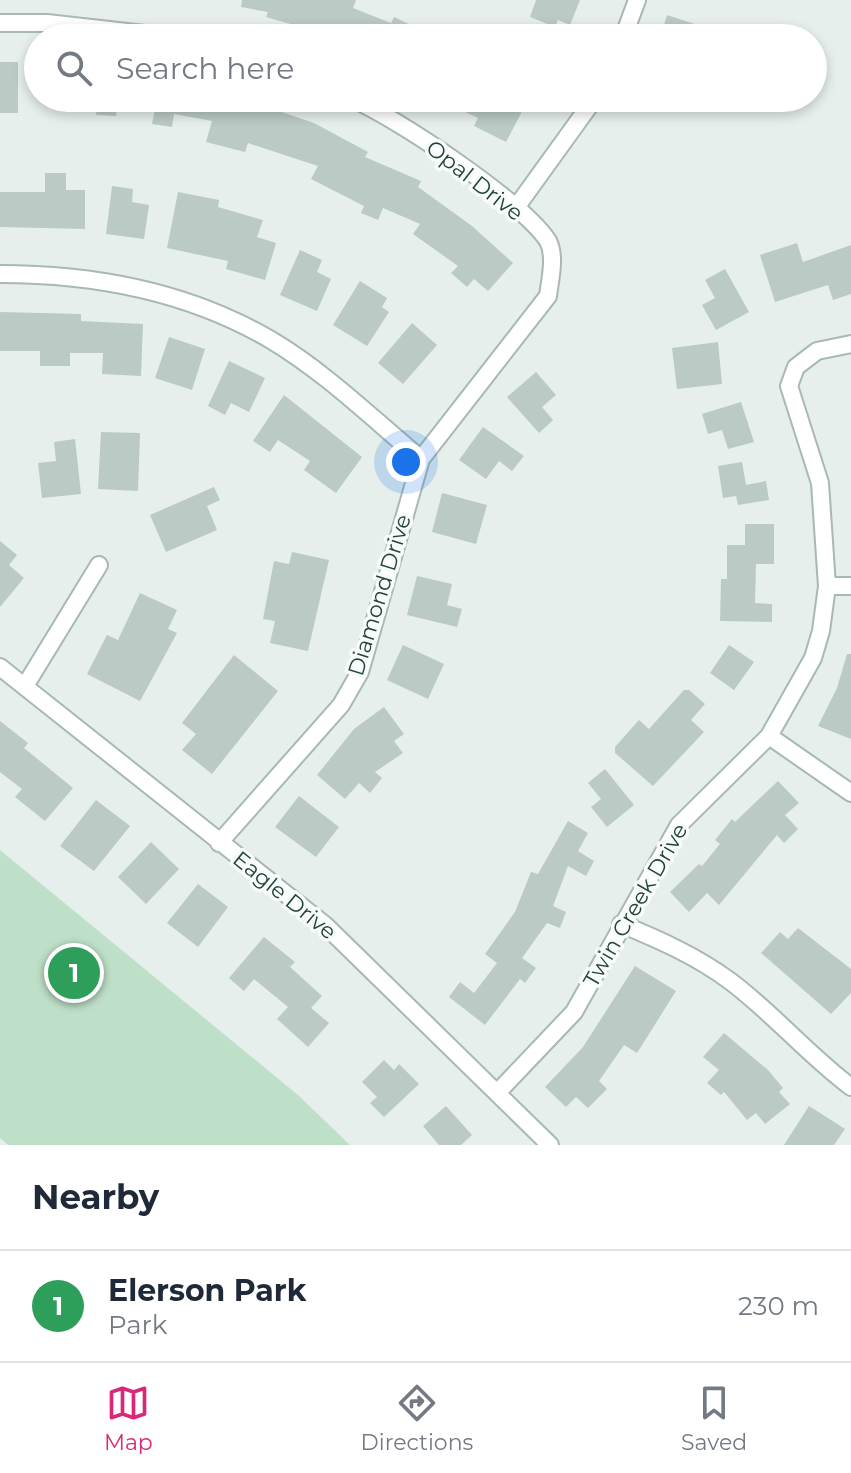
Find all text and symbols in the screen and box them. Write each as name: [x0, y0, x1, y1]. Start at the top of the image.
search box: [24, 24, 827, 112]
icon: search: [52, 46, 96, 90]
text: Search here: [116, 50, 294, 87]
street label: Opal Drive: [421, 134, 529, 227]
your location: [386, 442, 426, 482]
street label: Diamond Drive: [342, 511, 417, 679]
street label: Twin Creek Drive: [577, 818, 693, 992]
street label: Eagle Drive: [228, 846, 342, 945]
pin: 1: [48, 943, 100, 1003]
text: Nearby: [32, 1176, 159, 1218]
text: Elerson Park: [108, 1272, 306, 1309]
text: 1: [53, 1290, 63, 1322]
text: 230 m: [738, 1290, 819, 1322]
text: Park: [108, 1309, 167, 1341]
tab: Map: [104, 1381, 153, 1456]
tab: Directions: [361, 1381, 473, 1456]
tab: Saved: [681, 1381, 747, 1456]

